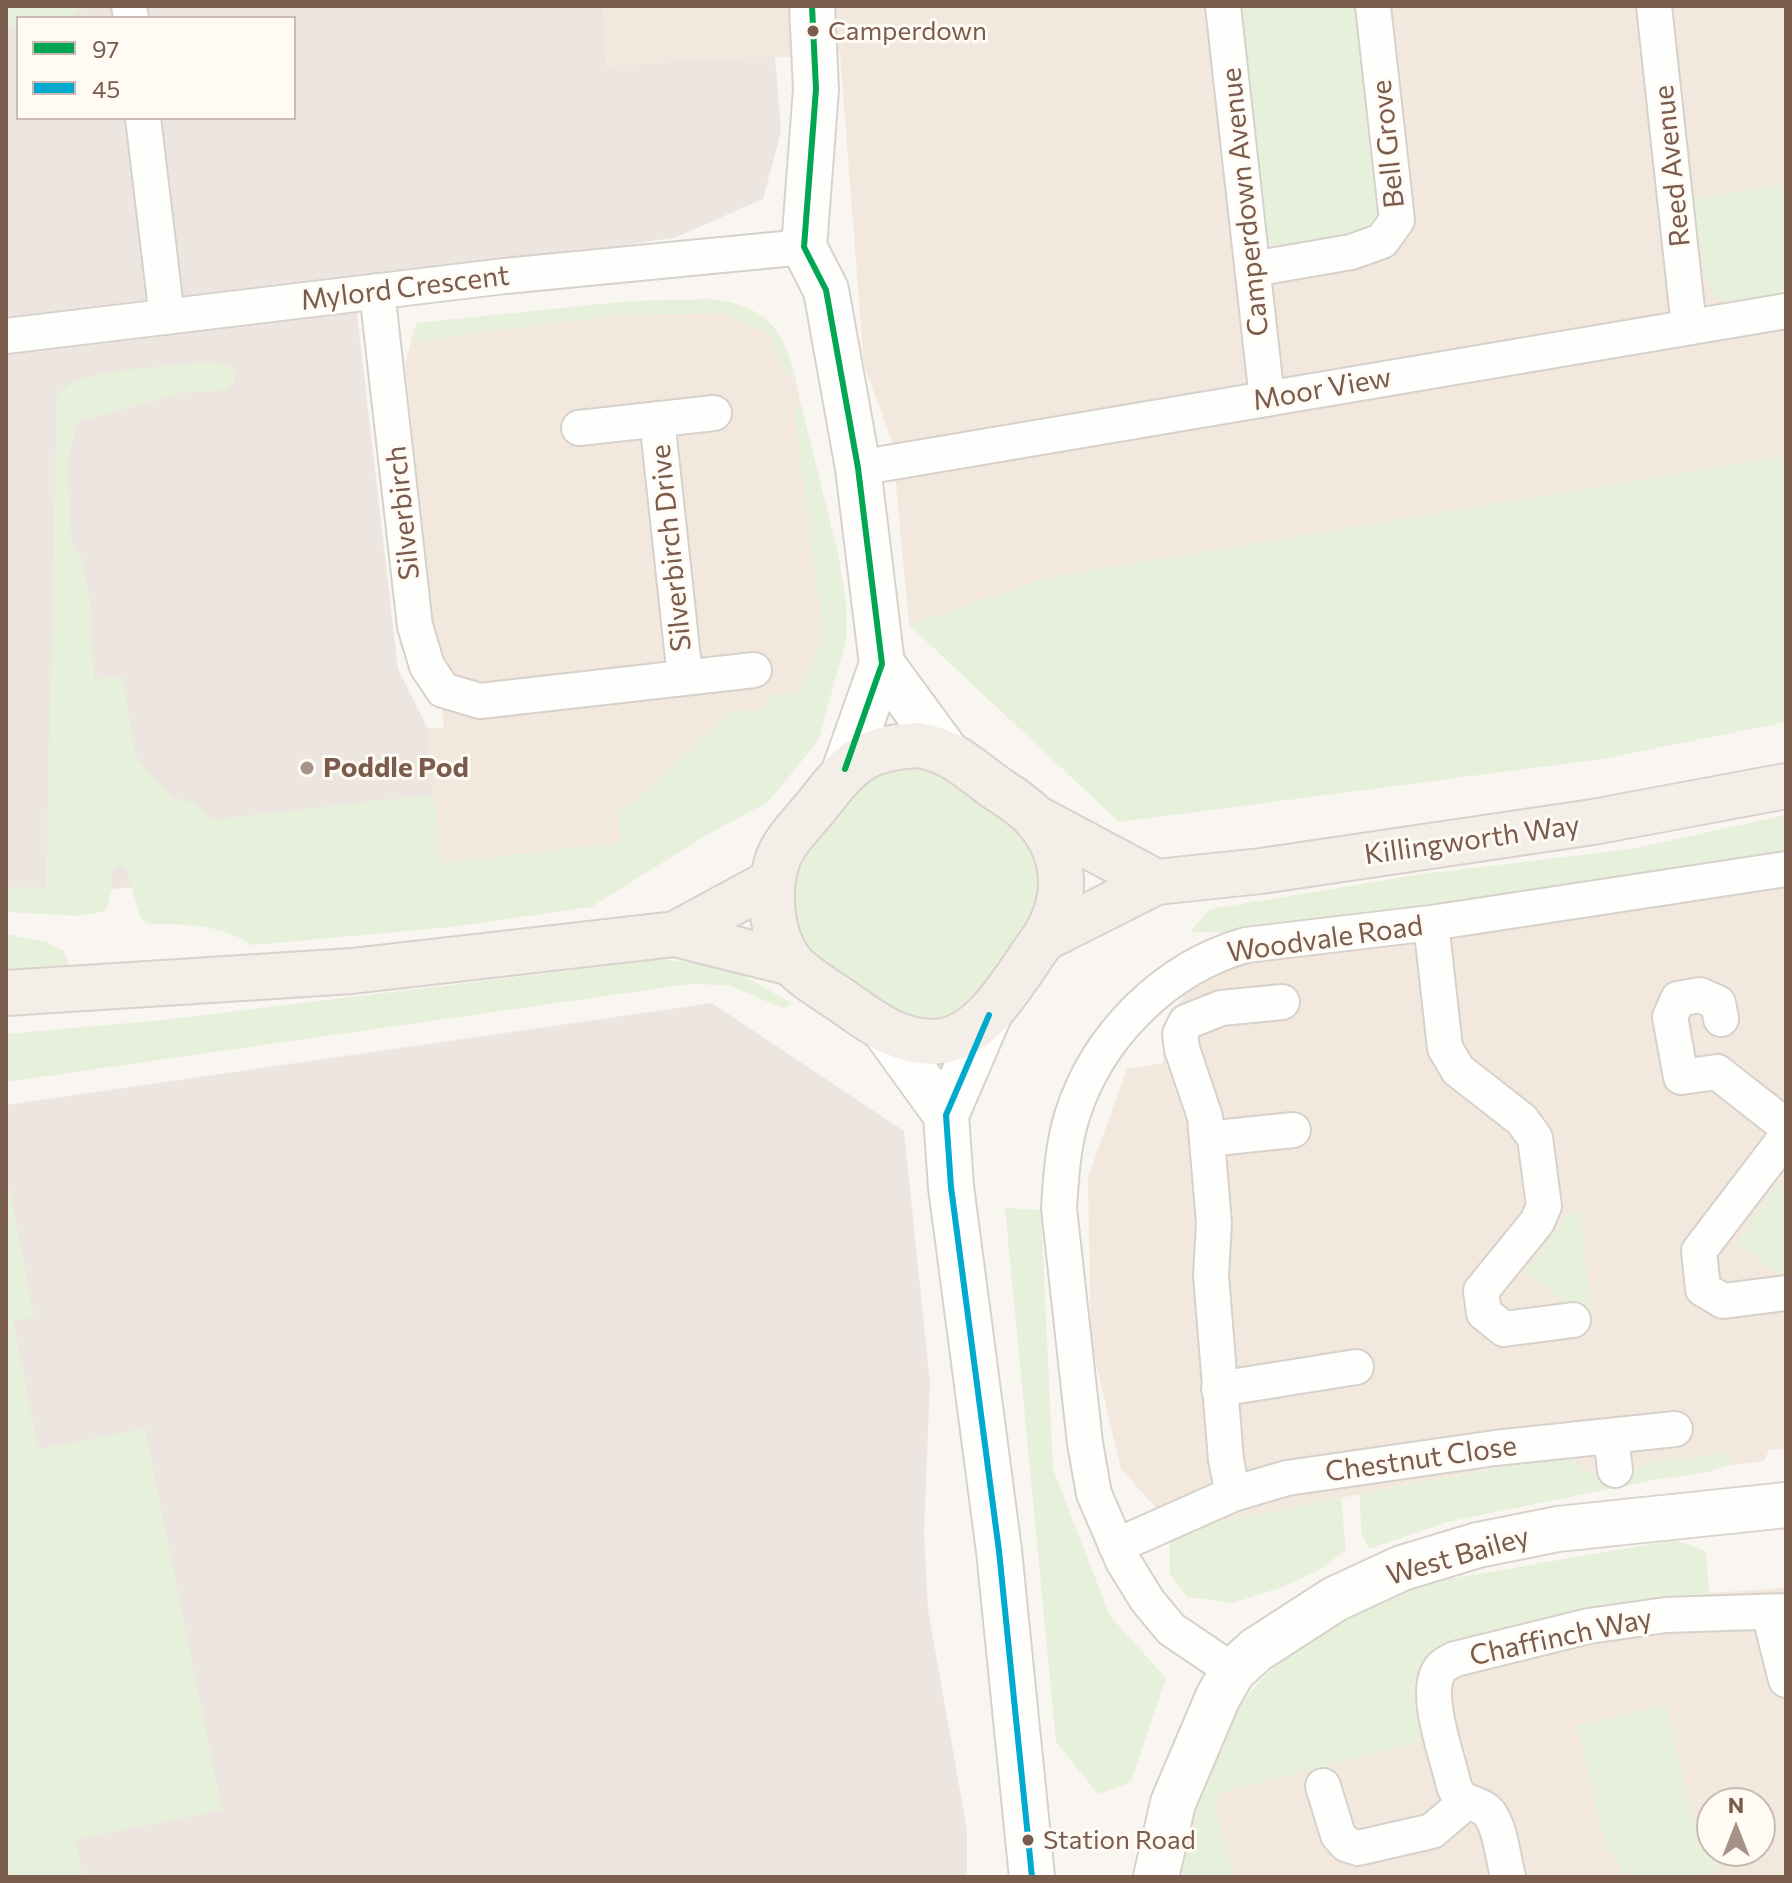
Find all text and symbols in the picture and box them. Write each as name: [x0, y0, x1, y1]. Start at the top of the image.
place label: Camperdown: [828, 15, 987, 47]
legend: [16, 16, 296, 120]
marker: Camperdown: [805, 23, 821, 39]
text: 97: [92, 34, 119, 63]
street label: Camperdown Avenue: [1214, 66, 1276, 338]
text: 45: [92, 74, 120, 103]
street label: Bell Grove: [1365, 78, 1411, 210]
street label: Reed Avenue: [1647, 84, 1697, 248]
street label: Mylord Crescent: [299, 259, 511, 317]
street label: Moor View: [1250, 360, 1394, 418]
street label: Silverbirch Drive: [643, 443, 699, 653]
street label: Silverbirch: [379, 444, 427, 582]
place label: Poddle Pod: [323, 751, 469, 785]
marker: Poddle Pod: [298, 759, 316, 777]
street label: Killingworth Way: [1362, 808, 1582, 872]
street label: Woodvale Road: [1225, 909, 1425, 969]
street label: Chestnut Close: [1323, 1429, 1519, 1489]
street label: West Bailey: [1383, 1520, 1533, 1592]
street label: Chaffinch Way: [1467, 1601, 1655, 1673]
north arrow: [1696, 1787, 1776, 1867]
text: N: [1728, 1791, 1744, 1818]
place label: Station Road: [1043, 1824, 1196, 1856]
marker: Station Road: [1020, 1832, 1036, 1848]

